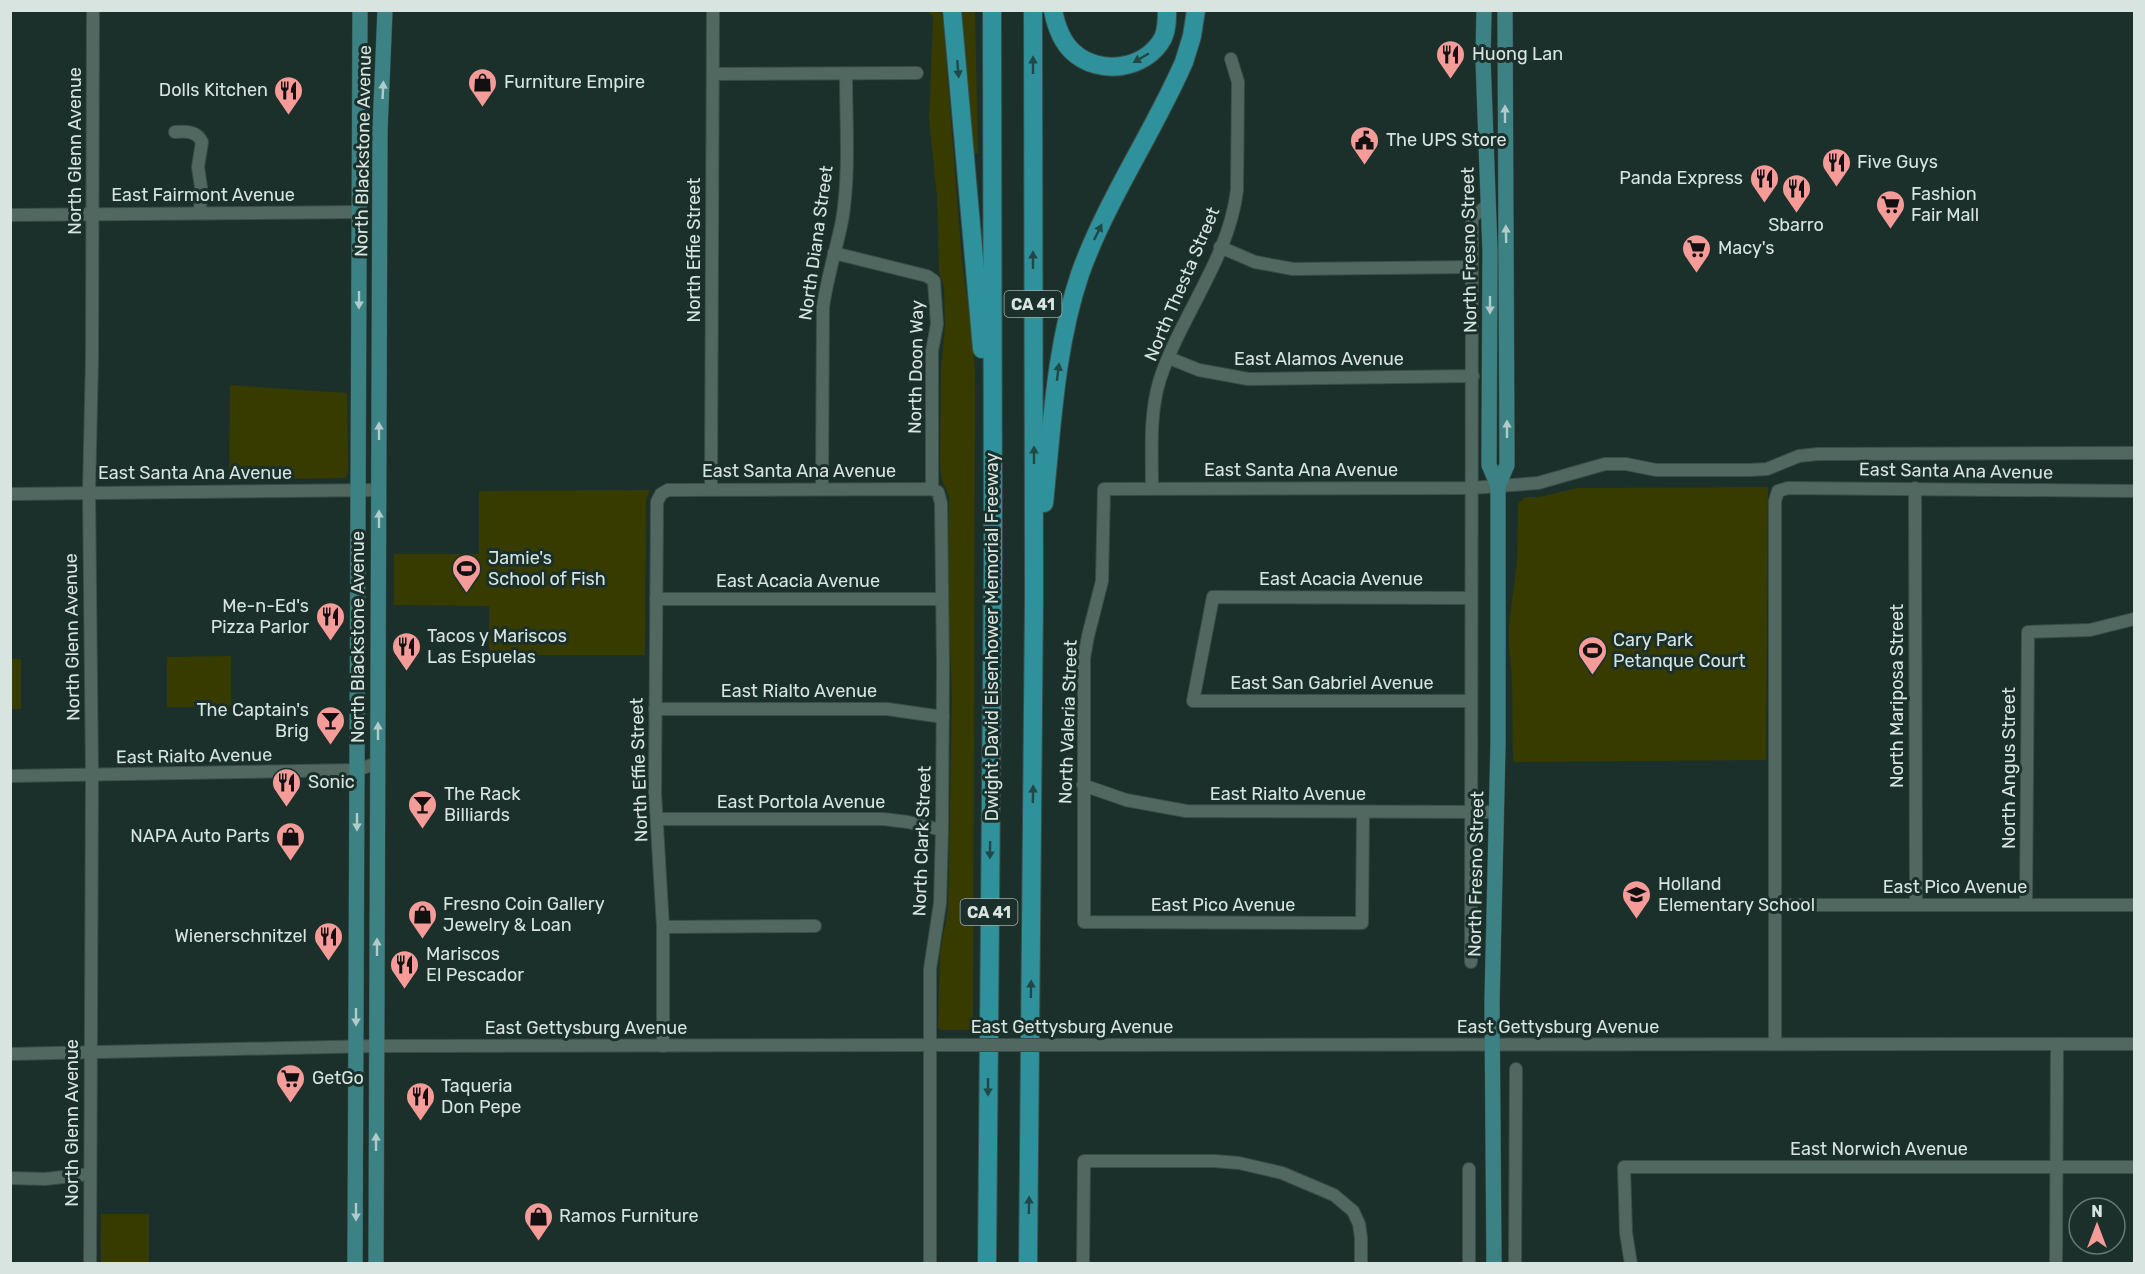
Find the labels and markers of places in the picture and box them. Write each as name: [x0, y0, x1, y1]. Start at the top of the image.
restaurant icon: Huong Lan: [1435, 38, 1467, 80]
place label: Huong Lan: [1472, 43, 1563, 65]
shop icon: Furniture Empire: [467, 66, 499, 108]
place label: Furniture Empire: [504, 71, 645, 93]
restaurant icon: Dolls Kitchen: [273, 74, 305, 116]
place label: Dolls Kitchen: [159, 79, 268, 101]
public building icon: The UPS Store: [1349, 124, 1381, 166]
place label: The UPS Store: [1386, 129, 1507, 151]
restaurant icon: Five Guys: [1820, 146, 1852, 188]
place label: Five Guys: [1857, 151, 1938, 173]
restaurant icon: Panda Express: [1748, 162, 1780, 204]
place label: Panda Express: [1619, 167, 1743, 189]
restaurant icon: Sbarro: [1780, 172, 1812, 214]
place label: Fashion Fair Mall: [1911, 183, 1979, 226]
supermarket icon: Fashion Fair Mall: [1874, 188, 1906, 230]
place label: Sbarro: [1768, 214, 1824, 236]
supermarket icon: Macy's: [1681, 232, 1713, 274]
place label: Macy's: [1718, 237, 1775, 259]
place label: Jamie's School of Fish: [488, 547, 606, 590]
sports icon: Jamie's School of Fish: [451, 552, 483, 594]
place label: Me-n-Ed's Pizza Parlor: [211, 595, 309, 638]
restaurant icon: Me-n-Ed's Pizza Parlor: [314, 600, 346, 642]
place label: Tacos y Mariscos Las Espuelas: [427, 625, 567, 668]
place label: Cary Park Petanque Court: [1613, 629, 1745, 672]
restaurant icon: Tacos y Mariscos Las Espuelas: [390, 630, 422, 672]
sports icon: Cary Park Petanque Court: [1576, 634, 1608, 676]
place label: The Captain's Brig: [197, 699, 309, 742]
bar icon: The Captain's Brig: [314, 704, 346, 746]
restaurant icon: Sonic: [271, 766, 303, 808]
place label: Sonic: [308, 771, 355, 793]
place label: The Rack Billiards: [444, 783, 521, 826]
bar icon: The Rack Billiards: [407, 788, 439, 830]
shop icon: NAPA Auto Parts: [275, 820, 307, 862]
place label: NAPA Auto Parts: [130, 825, 270, 847]
place label: Holland Elementary School: [1658, 873, 1815, 916]
school or university icon: Holland Elementary School: [1621, 878, 1653, 920]
place label: Fresno Coin Gallery Jewelry & Loan: [443, 893, 605, 936]
shop icon: Fresno Coin Gallery Jewelry & Loan: [406, 898, 438, 940]
restaurant icon: Wienerschnitzel: [312, 920, 344, 962]
place label: Wienerschnitzel: [174, 925, 307, 947]
place label: Mariscos El Pescador: [426, 943, 524, 986]
restaurant icon: Mariscos El Pescador: [389, 948, 421, 990]
supermarket icon: GetGo: [275, 1062, 307, 1104]
place label: GetGo: [312, 1067, 364, 1089]
place label: Taqueria Don Pepe: [441, 1075, 521, 1118]
restaurant icon: Taqueria Don Pepe: [404, 1080, 436, 1122]
shop icon: Ramos Furniture: [522, 1200, 554, 1242]
place label: Ramos Furniture: [559, 1205, 699, 1227]

